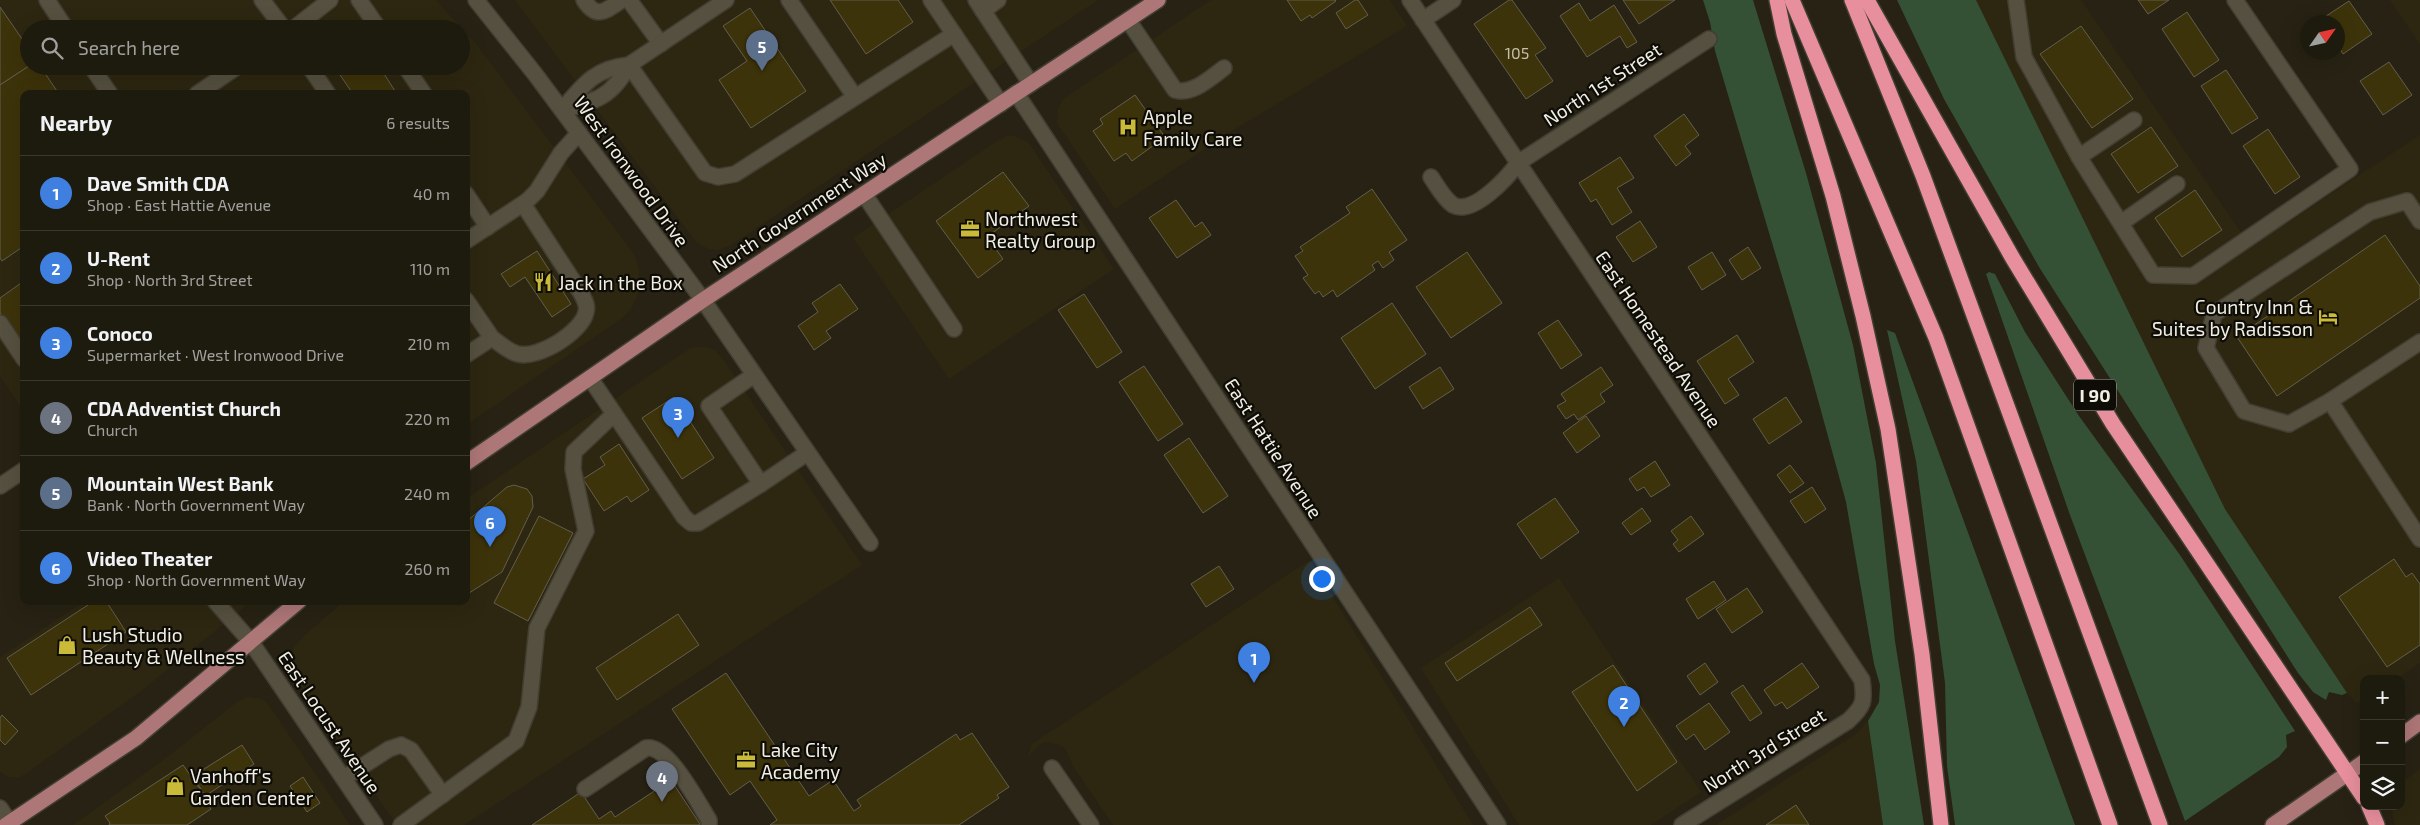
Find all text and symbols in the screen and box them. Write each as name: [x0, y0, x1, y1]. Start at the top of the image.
north arrow: [2300, 15, 2345, 60]
search box: [20, 20, 470, 75]
pin: 5: [746, 30, 778, 71]
icon: search: [38, 34, 66, 62]
text: Search here: [78, 36, 180, 59]
street label: North 1st Street: [1539, 37, 1665, 131]
house number: 105: [1505, 43, 1529, 62]
street label: West Ironwood Drive: [570, 91, 694, 251]
place label: Apple Family Care: [1143, 105, 1243, 150]
text: Nearby: [40, 110, 112, 135]
text: 6 results: [386, 113, 450, 132]
hospital icon: Apple Family Care: [1117, 116, 1139, 138]
street label: North Government Way: [708, 147, 890, 277]
text: Dave Smith CDA: [87, 172, 229, 195]
text: 1: [53, 184, 59, 203]
text: 40 m: [413, 184, 450, 203]
text: Shop · East Hattie Avenue: [87, 195, 271, 214]
place label: Northwest Realty Group: [985, 207, 1096, 252]
office icon: Northwest Realty Group: [959, 218, 981, 240]
street label: East Homestead Avenue: [1591, 246, 1727, 432]
text: U-Rent: [87, 247, 150, 270]
text: 2: [51, 259, 61, 278]
text: 110 m: [410, 259, 450, 278]
text: Shop · North 3rd Street: [87, 270, 253, 289]
restaurant icon: Jack in the Box: [532, 271, 554, 293]
place label: Jack in the Box: [558, 271, 683, 294]
place label: Country Inn & Suites by Radisson: [2152, 295, 2313, 340]
hotel icon: Country Inn & Suites by Radisson: [2317, 306, 2339, 328]
text: Conoco: [87, 322, 153, 345]
text: 3: [51, 334, 61, 353]
text: 210 m: [407, 334, 450, 353]
text: Supermarket · West Ironwood Drive: [87, 345, 344, 364]
street label: East Hattie Avenue: [1220, 374, 1328, 522]
road number: I 90: [2074, 380, 2116, 410]
text: CDA Adventist Church: [87, 397, 281, 420]
pin: 3: [662, 397, 694, 438]
text: 4: [51, 409, 61, 428]
text: 220 m: [405, 409, 450, 428]
text: Church: [87, 420, 138, 439]
text: Mountain West Bank: [87, 472, 274, 495]
text: 5: [52, 484, 60, 503]
text: 240 m: [404, 484, 450, 503]
text: Bank · North Government Way: [87, 495, 305, 514]
pin: 6: [474, 506, 506, 547]
text: Video Theater: [87, 547, 212, 570]
text: 6: [51, 559, 61, 578]
text: 260 m: [405, 559, 450, 578]
your location: [1309, 566, 1335, 592]
text: Shop · North Government Way: [87, 570, 306, 589]
place label: Lush Studio Beauty & Wellness: [82, 623, 245, 668]
shop icon: Lush Studio Beauty & Wellness: [56, 634, 78, 656]
pin: 1: [1238, 642, 1270, 683]
street label: East Locust Avenue: [274, 646, 386, 798]
map controls: [2360, 675, 2405, 810]
button: +: [2360, 675, 2405, 720]
pin: 2: [1608, 686, 1640, 727]
street label: North 3rd Street: [1698, 703, 1830, 797]
button: −: [2360, 720, 2405, 765]
place label: Lake City Academy: [761, 738, 840, 783]
office icon: Lake City Academy: [735, 749, 757, 771]
pin: 4: [646, 761, 678, 802]
place label: Vanhoff's Garden Center: [190, 764, 314, 809]
button: layers: [2360, 765, 2405, 810]
shop icon: Vanhoff's Garden Center: [164, 775, 186, 797]

